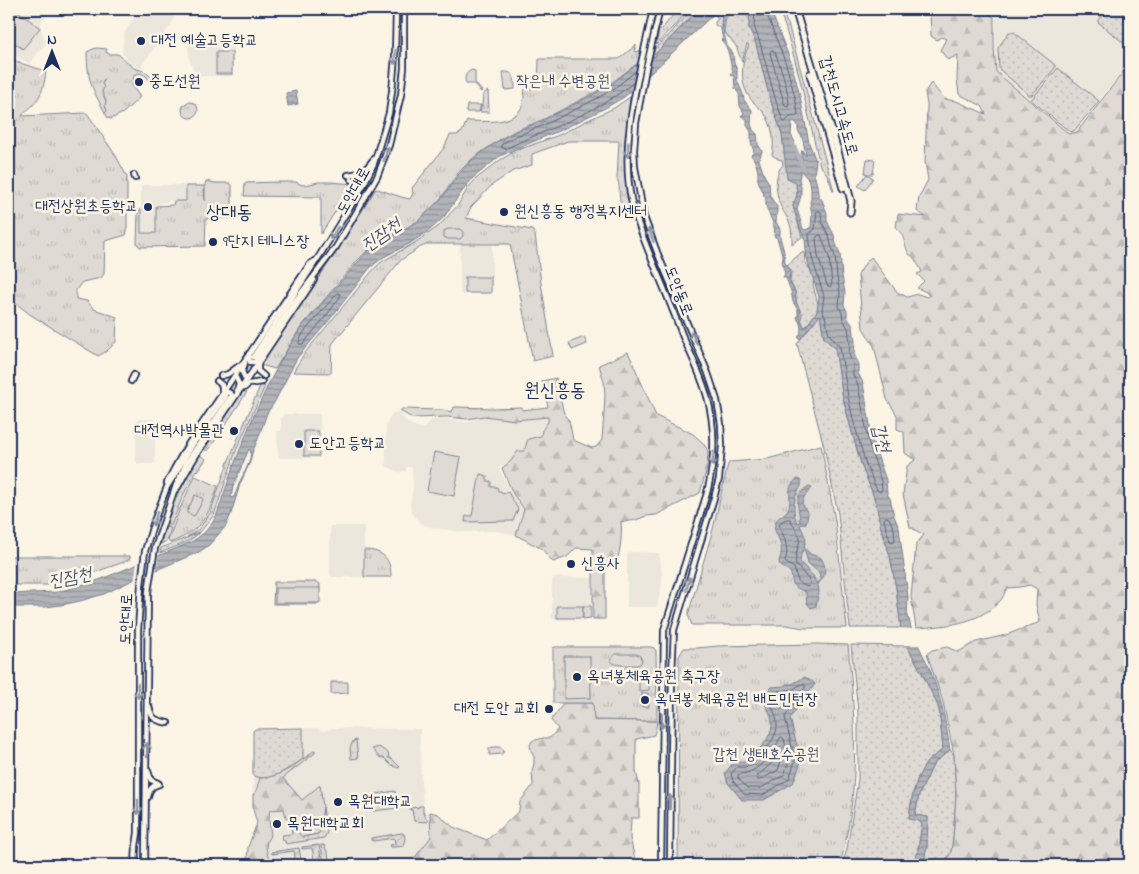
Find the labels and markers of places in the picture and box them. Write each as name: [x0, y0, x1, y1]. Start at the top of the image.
place label: 대전 예술고등학교: [151, 29, 258, 53]
marker: 대전 예술고등학교: [135, 35, 147, 47]
place label: 중도선원: [149, 70, 201, 94]
marker: 중도선원: [133, 76, 145, 88]
place label: 대전상원초등학교: [35, 195, 138, 219]
place label: 원신흥동 행정복지센터: [514, 200, 647, 224]
marker: 대전상원초등학교: [142, 201, 154, 213]
marker: 원신흥동 행정복지센터: [498, 206, 510, 218]
place label: 9단지 테니스장: [223, 230, 309, 254]
marker: 9단지 테니스장: [207, 236, 219, 248]
place label: 대전역사박물관: [134, 419, 224, 443]
marker: 대전역사박물관: [228, 425, 240, 437]
place label: 도안고등학교: [309, 432, 386, 456]
marker: 도안고등학교: [293, 438, 305, 450]
place label: 신흥사: [581, 552, 620, 576]
marker: 신흥사: [565, 558, 577, 570]
place label: 옥녀봉체육공원 축구장: [587, 665, 720, 689]
marker: 옥녀봉체육공원 축구장: [571, 671, 583, 683]
place label: 옥녀봉 체육공원 배드민턴장: [655, 688, 818, 712]
marker: 옥녀봉 체육공원 배드민턴장: [639, 694, 651, 706]
place label: 대전 도안 교회: [454, 697, 539, 721]
marker: 대전 도안 교회: [543, 703, 555, 715]
place label: 목원대학교: [348, 790, 412, 814]
marker: 목원대학교: [332, 796, 344, 808]
place label: 목원대학교회: [287, 812, 364, 836]
marker: 목원대학교회: [271, 818, 283, 830]

